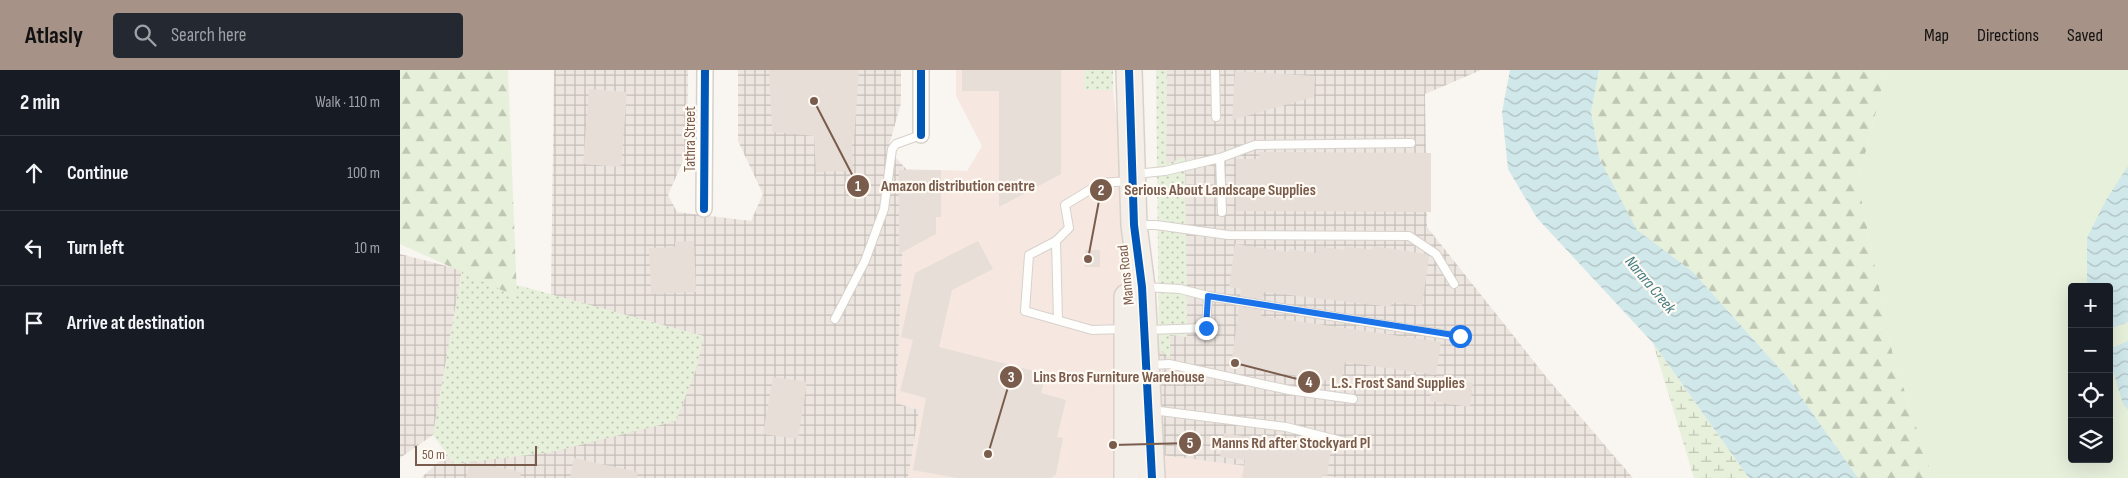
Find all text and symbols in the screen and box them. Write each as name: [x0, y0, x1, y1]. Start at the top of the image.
search box: [113, 13, 463, 58]
text: Atlasly: [25, 21, 83, 50]
icon: search: [131, 21, 159, 49]
text: Search here: [171, 24, 246, 47]
text: Map: [1924, 25, 1949, 46]
text: Directions: [1977, 25, 2039, 46]
text: Saved: [2067, 25, 2103, 46]
text: 2 min: [20, 90, 60, 115]
text: Walk · 110 m: [315, 93, 380, 112]
street label: Tathra Street: [681, 106, 700, 172]
icon: ahead: [20, 159, 48, 187]
text: Continue: [67, 162, 128, 185]
text: 100 m: [347, 164, 380, 183]
callout: Amazon distribution centre: [846, 170, 1045, 201]
callout: Serious About Landscape Supplies: [1089, 174, 1325, 205]
text: 1: [855, 177, 861, 196]
text: Amazon distribution centre: [880, 177, 1035, 196]
text: 2: [1098, 181, 1104, 200]
text: Serious About Landscape Supplies: [1124, 181, 1316, 200]
icon: left: [20, 234, 48, 262]
text: Turn left: [67, 237, 124, 260]
text: 10 m: [354, 239, 380, 258]
street label: Manns Road: [1113, 244, 1139, 306]
water label: Narara Creek: [1621, 253, 1680, 318]
map controls: [2068, 283, 2113, 463]
button: +: [2068, 283, 2113, 328]
icon: arrive: [20, 309, 48, 337]
text: Arrive at destination: [67, 312, 205, 335]
route end: [1195, 317, 1218, 340]
route start: [1449, 325, 1472, 348]
button: −: [2068, 328, 2113, 373]
callout: Lins Bros Furniture Warehouse: [999, 361, 1215, 392]
callout: L.S. Frost Sand Supplies: [1296, 367, 1475, 398]
text: 3: [1008, 368, 1015, 387]
text: Lins Bros Furniture Warehouse: [1033, 368, 1205, 387]
text: 4: [1306, 373, 1313, 392]
button: locate: [2068, 373, 2113, 418]
text: L.S. Frost Sand Supplies: [1331, 374, 1465, 393]
button: layers: [2068, 418, 2113, 463]
callout: Manns Rd after Stockyard Pl: [1177, 427, 1381, 458]
text: 5: [1187, 434, 1194, 453]
text: Manns Rd after Stockyard Pl: [1212, 434, 1370, 453]
scale bar: [415, 443, 538, 466]
text: 50 m: [422, 446, 445, 463]

